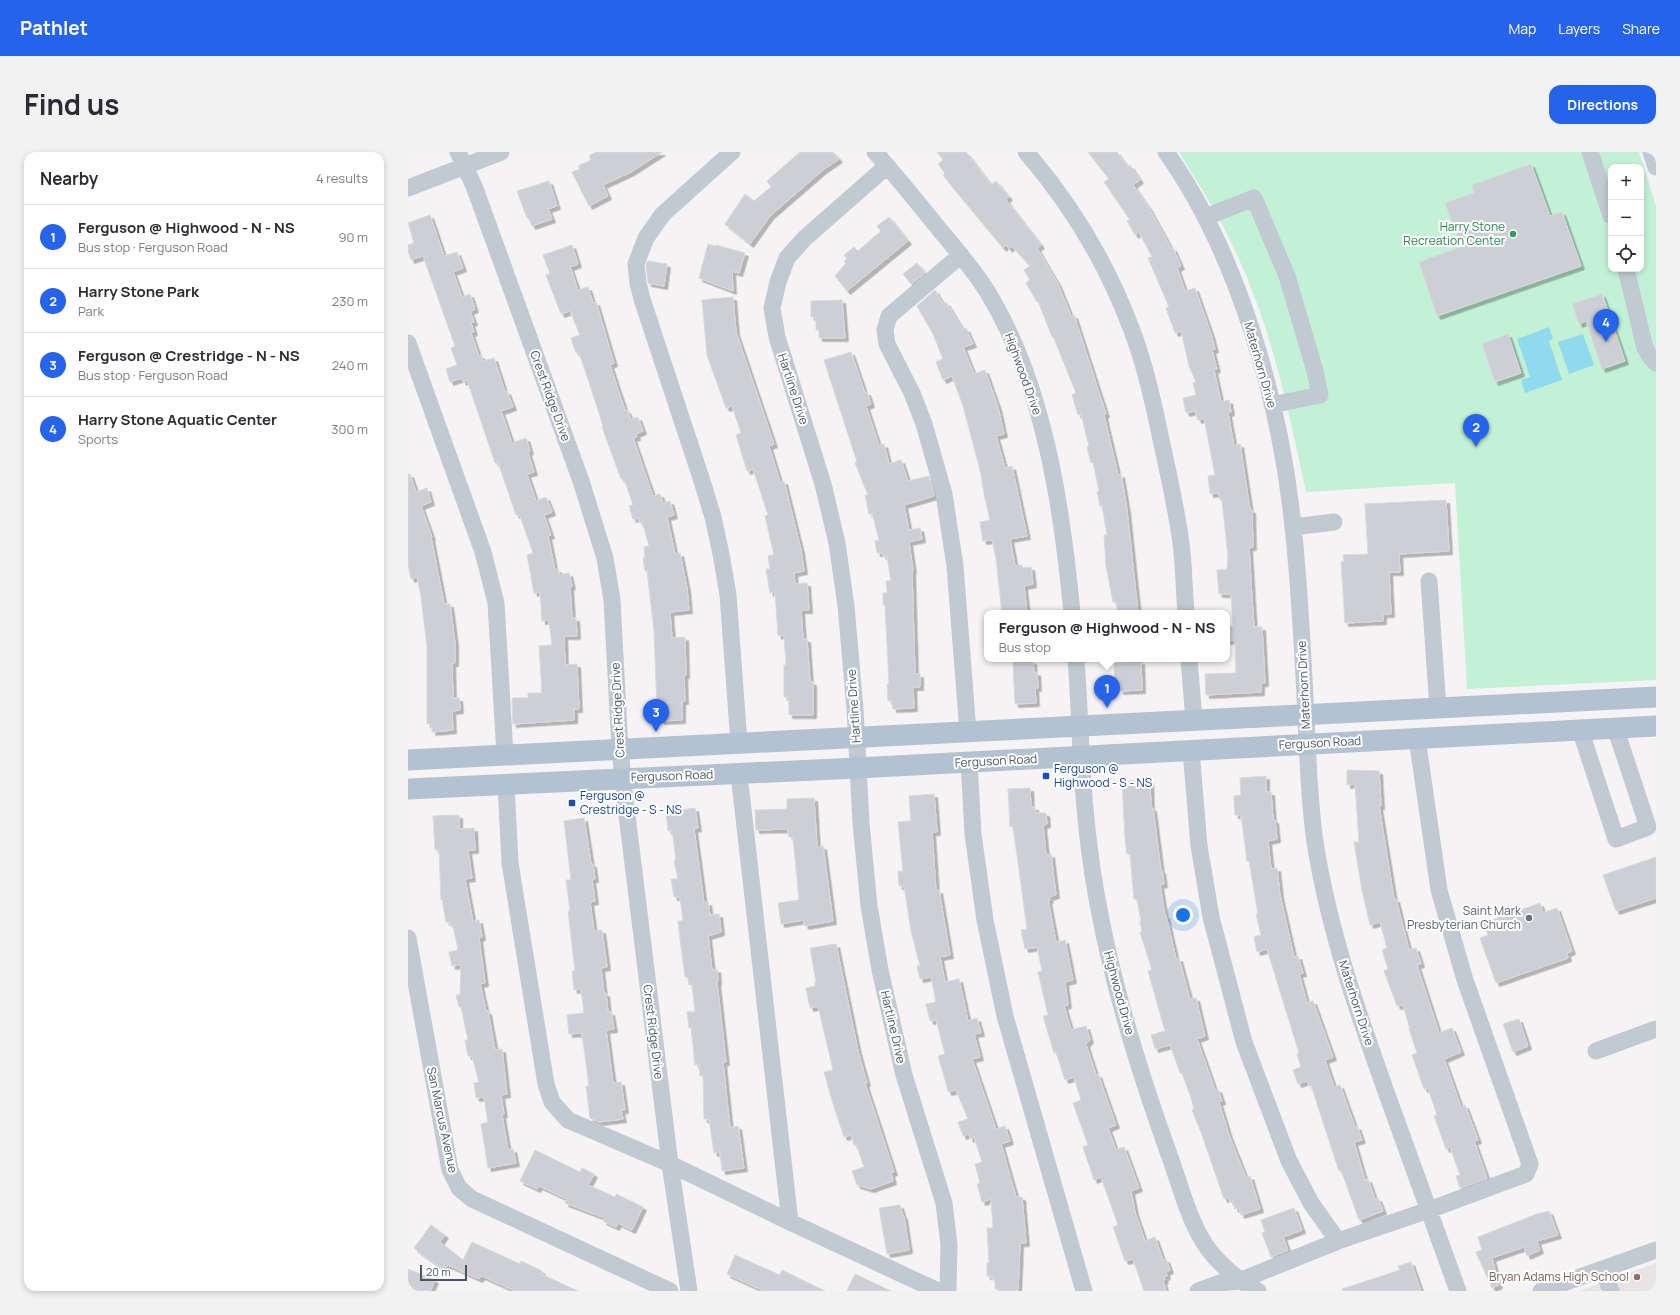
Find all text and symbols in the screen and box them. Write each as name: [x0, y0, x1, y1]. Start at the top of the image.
text: Pathlet: [20, 15, 88, 41]
text: Map: [1508, 19, 1536, 38]
text: Layers: [1558, 19, 1600, 38]
text: Share: [1622, 19, 1660, 38]
text: Find us: [24, 85, 119, 123]
button: Directions: [1549, 85, 1656, 124]
map controls: [1608, 164, 1644, 272]
button: +: [1608, 164, 1644, 200]
text: Nearby: [40, 167, 98, 190]
text: 4 results: [316, 169, 368, 187]
button: −: [1608, 200, 1644, 236]
text: Ferguson @ Highwood - N - NS: [78, 217, 295, 238]
place label: Harry Stone Recreation Center: [1403, 218, 1506, 249]
text: 1: [50, 228, 56, 246]
text: 90 m: [338, 228, 368, 246]
marker: Harry Stone Recreation Center: [1508, 229, 1518, 239]
button: locate: [1608, 236, 1644, 272]
text: Bus stop · Ferguson Road: [78, 238, 228, 256]
text: Harry Stone Park: [78, 281, 199, 302]
text: 2: [49, 292, 57, 310]
text: 230 m: [332, 292, 368, 310]
text: Park: [78, 302, 104, 320]
pin: 4: [1593, 309, 1619, 342]
street label: Materhorn Drive: [1240, 320, 1281, 410]
street label: Highwood Drive: [1001, 331, 1046, 417]
text: Ferguson @ Crestridge - N - NS: [78, 345, 300, 366]
street label: Crest Ridge Drive: [526, 348, 575, 444]
street label: Hartline Drive: [774, 351, 813, 427]
text: 3: [49, 356, 57, 374]
text: 240 m: [332, 356, 368, 374]
text: Bus stop · Ferguson Road: [78, 366, 228, 384]
text: Harry Stone Aquatic Center: [78, 409, 277, 430]
pin: 2: [1463, 414, 1489, 447]
text: 4: [49, 420, 57, 438]
text: 300 m: [331, 420, 368, 438]
text: Sports: [78, 430, 118, 448]
popup: [984, 610, 1230, 662]
text: Ferguson @ Highwood - N - NS: [999, 617, 1215, 638]
text: Bus stop: [999, 638, 1051, 656]
street label: Materhorn Drive: [1293, 640, 1314, 730]
street label: Crest Ridge Drive: [607, 662, 628, 758]
street label: Hartline Drive: [842, 668, 865, 744]
pin: 1: [1094, 675, 1120, 708]
pin: 3: [643, 699, 669, 732]
street label: Ferguson Road: [1278, 732, 1362, 753]
street label: Ferguson Road: [954, 750, 1038, 771]
place label: Ferguson @ Highwood - S - NS: [1054, 760, 1152, 791]
street label: Ferguson Road: [630, 766, 714, 785]
marker: Ferguson @ Highwood - S - NS: [1041, 771, 1051, 781]
place label: Ferguson @ Crestridge - S - NS: [580, 787, 682, 818]
marker: Ferguson @ Crestridge - S - NS: [567, 798, 577, 808]
place label: Saint Mark Presbyterian Church: [1407, 902, 1522, 933]
your location: [1173, 905, 1193, 925]
marker: Saint Mark Presbyterian Church: [1524, 913, 1534, 923]
street label: Highwood Drive: [1100, 949, 1139, 1037]
street label: Materhorn Drive: [1335, 958, 1378, 1048]
street label: Crest Ridge Drive: [639, 984, 668, 1080]
street label: Hartline Drive: [877, 989, 910, 1065]
street label: San Marcus Avenue: [423, 1065, 462, 1175]
scale bar: [420, 1263, 467, 1282]
text: 20 m: [426, 1264, 451, 1279]
place label: Bryan Adams High School: [1489, 1268, 1629, 1285]
marker: Bryan Adams High School: [1632, 1272, 1642, 1282]

